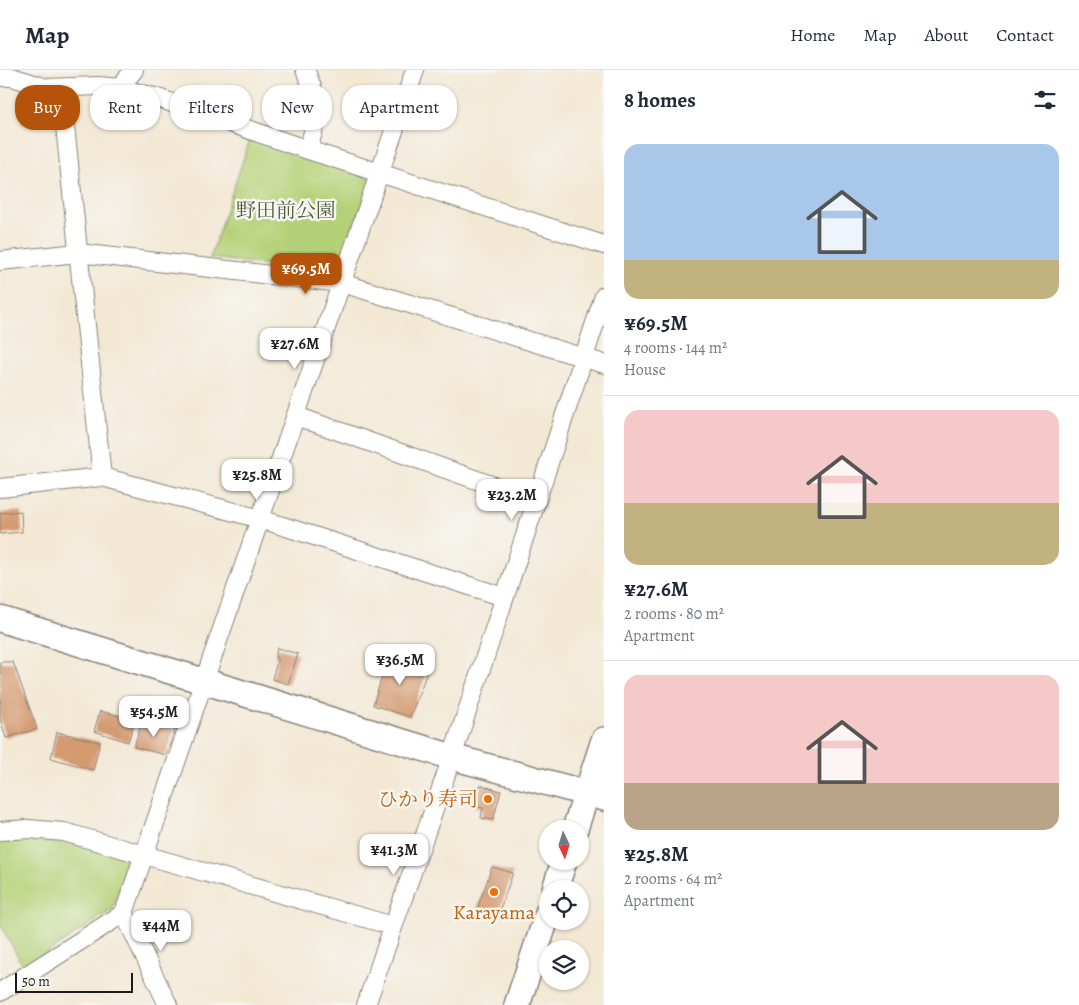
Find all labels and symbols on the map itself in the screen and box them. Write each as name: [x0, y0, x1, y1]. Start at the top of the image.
park label: 野田前公園: [236, 197, 336, 224]
pin: ¥69.5M: [265, 252, 347, 295]
pin: ¥27.6M: [254, 328, 336, 370]
pin: ¥25.8M: [216, 458, 298, 501]
pin: ¥23.2M: [471, 478, 553, 521]
pin: ¥36.5M: [359, 644, 441, 686]
pin: ¥54.5M: [113, 696, 195, 738]
place label: ひかり寿司: [378, 786, 478, 813]
marker: ひかり寿司: [482, 793, 494, 805]
north arrow: [539, 820, 589, 870]
pin: ¥41.3M: [353, 834, 435, 876]
marker: Karayama: [488, 886, 500, 898]
place label: Karayama: [453, 899, 536, 926]
pin: ¥44M: [131, 910, 191, 952]
scale bar: [15, 970, 132, 993]

